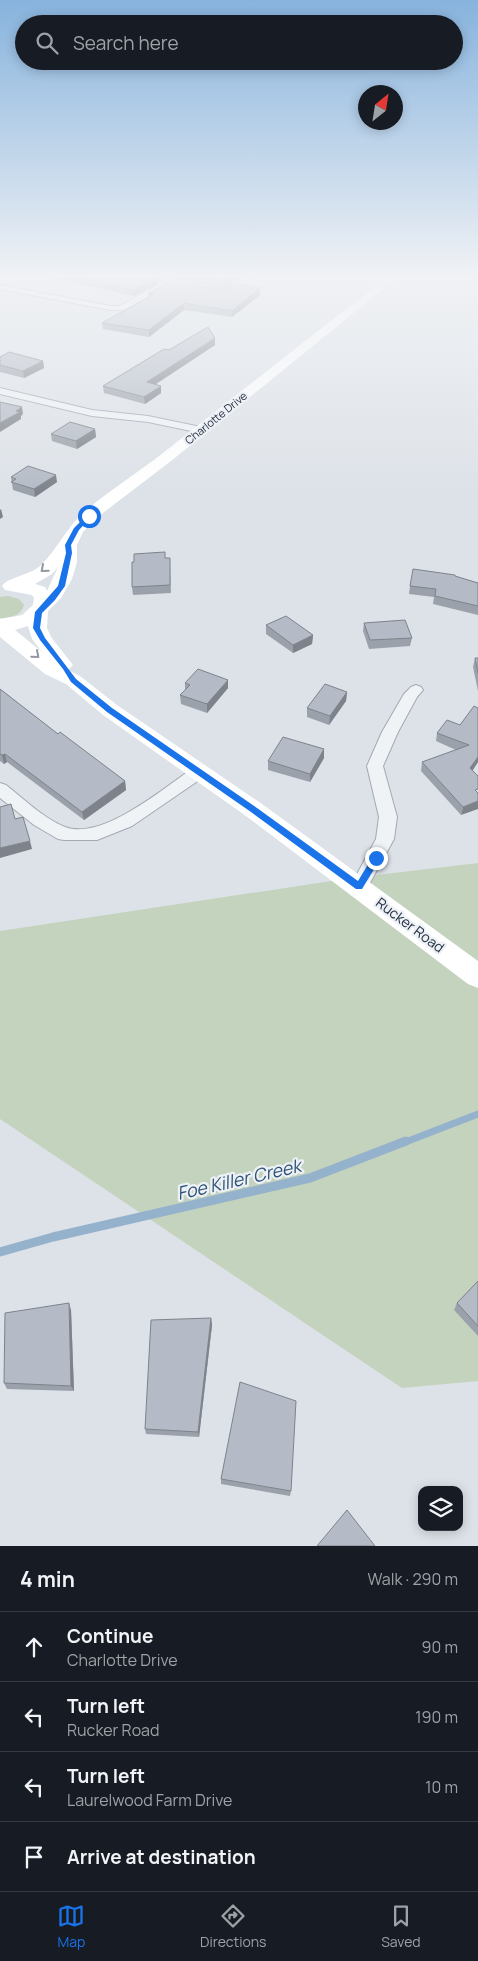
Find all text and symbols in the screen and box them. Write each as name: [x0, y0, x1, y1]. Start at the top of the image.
search box: [15, 15, 463, 70]
icon: search: [33, 29, 61, 57]
text: Search here: [73, 30, 179, 56]
north arrow: [358, 85, 403, 130]
street label: Charlotte Drive: [181, 387, 250, 447]
route start: [78, 505, 101, 528]
one-way arrow: [41, 564, 50, 573]
one-way arrow: [30, 649, 39, 658]
route end: [365, 847, 388, 870]
street label: Rucker Road: [372, 893, 448, 957]
water label: Foe Killer Creek: [174, 1152, 306, 1205]
map controls: [418, 1486, 463, 1531]
button: layers: [418, 1486, 463, 1531]
text: 4 min: [20, 1565, 75, 1593]
text: Walk · 290 m: [368, 1568, 458, 1590]
text: Continue: [67, 1623, 153, 1649]
icon: ahead: [20, 1633, 48, 1661]
text: 90 m: [422, 1636, 458, 1658]
text: Charlotte Drive: [67, 1649, 178, 1671]
text: Turn left: [67, 1693, 145, 1719]
icon: left: [20, 1703, 48, 1731]
text: 190 m: [415, 1706, 458, 1728]
text: Rucker Road: [67, 1719, 159, 1741]
text: Turn left: [67, 1763, 145, 1789]
icon: left: [20, 1773, 48, 1801]
text: 10 m: [425, 1776, 458, 1798]
text: Laurelwood Farm Drive: [67, 1789, 232, 1811]
icon: arrive: [20, 1843, 48, 1871]
text: Arrive at destination: [67, 1844, 256, 1870]
tab: Map: [57, 1902, 85, 1951]
tab: Directions: [200, 1902, 266, 1951]
tab: Saved: [381, 1902, 421, 1951]

